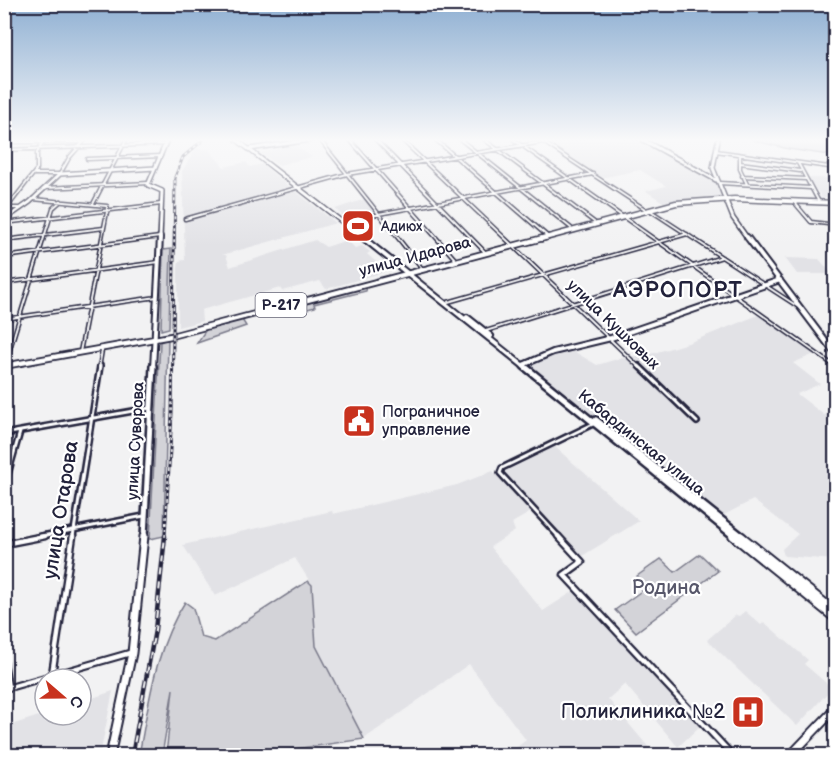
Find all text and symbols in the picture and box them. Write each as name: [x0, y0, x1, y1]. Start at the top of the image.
sports icon: Адиюх: [340, 208, 376, 244]
place label: Адиюх: [380, 218, 423, 235]
street label: улица Идарова: [357, 233, 473, 281]
street label: улица Кушховых: [563, 276, 663, 374]
district label: АЭРОПОРТ: [612, 277, 743, 304]
road number: Р-217: [256, 293, 306, 317]
street label: улица Суворова: [123, 381, 149, 501]
street label: Кабардинская улица: [574, 386, 709, 500]
public building icon: Пограничное управление: [341, 403, 377, 439]
place label: Пограничное управление: [382, 403, 480, 440]
street label: улица Отарова: [38, 439, 84, 581]
park label: Родина: [632, 576, 701, 600]
north arrow: [33, 667, 93, 727]
text: С: [65, 693, 87, 710]
hospital icon: Поликлиника №2: [730, 694, 766, 730]
place label: Поликлиника №2: [561, 700, 725, 724]

